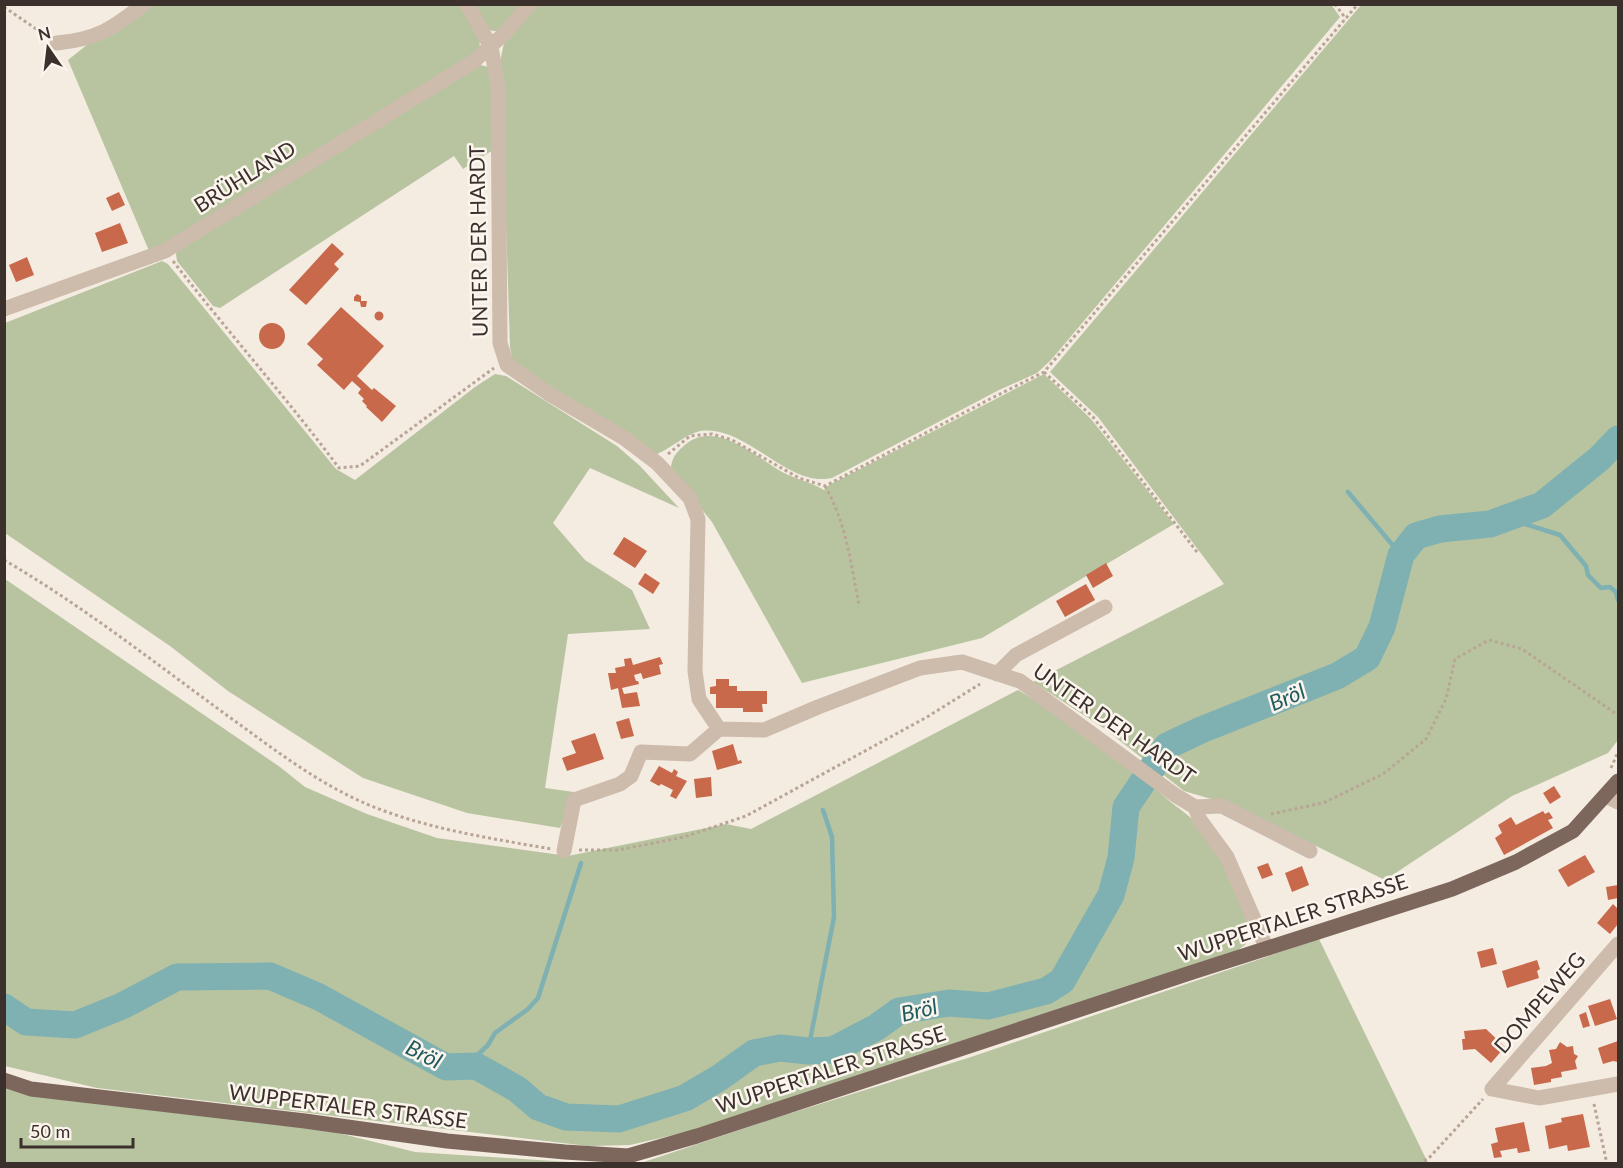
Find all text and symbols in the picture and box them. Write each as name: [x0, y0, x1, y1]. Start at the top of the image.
north arrow: [18, 18, 78, 78]
text: N: [36, 22, 53, 44]
street label: BRÜHLAND: [189, 135, 300, 217]
street label: UNTER DER HARDT: [463, 144, 492, 337]
street label: UNTER DER HARDT: [1029, 657, 1201, 788]
water label: Bröl: [1265, 677, 1309, 716]
street label: WUPPERTALER STRASSE: [1175, 868, 1410, 966]
street label: DOMPEWEG: [1488, 946, 1590, 1058]
water label: Bröl: [898, 992, 940, 1027]
street label: WUPPERTALER STRASSE: [713, 1020, 948, 1118]
water label: Bröl: [402, 1033, 447, 1074]
street label: WUPPERTALER STRASSE: [228, 1078, 469, 1133]
scale bar: [21, 1111, 134, 1149]
text: 50 m: [30, 1120, 70, 1142]

